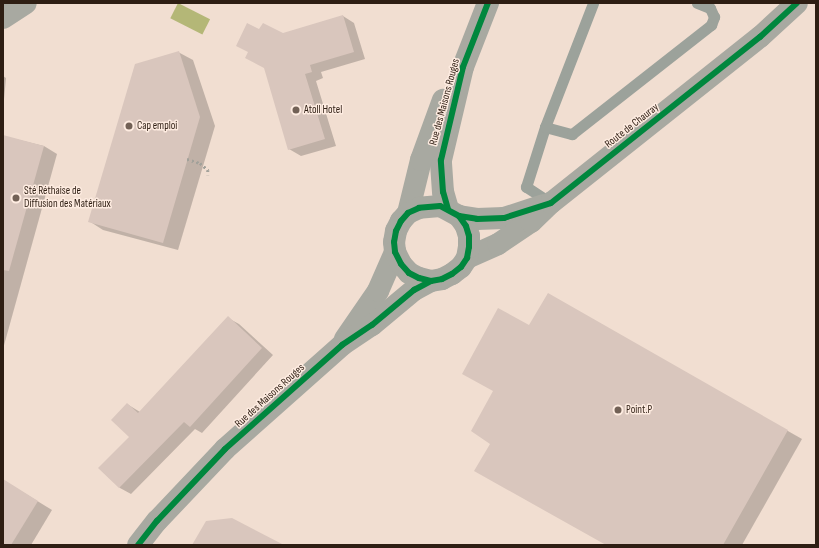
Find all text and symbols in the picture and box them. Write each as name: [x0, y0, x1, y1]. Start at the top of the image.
street label: Rue des Maisons Rouges: [427, 57, 463, 147]
street label: Route de Chauray: [602, 101, 662, 151]
place label: Atoll Hotel: [304, 103, 342, 117]
marker: Atoll Hotel: [291, 105, 301, 115]
place label: Cap emploi: [137, 119, 177, 133]
marker: Cap emploi: [124, 121, 134, 131]
place label: Sté Réthaise de Diffusion des Matériaux: [24, 185, 111, 211]
marker: Sté Réthaise de Diffusion des Matériaux: [11, 193, 21, 203]
street label: Rue des Maisons Rouges: [232, 361, 308, 431]
place label: Point.P: [626, 403, 652, 417]
marker: Point.P: [613, 405, 623, 415]

